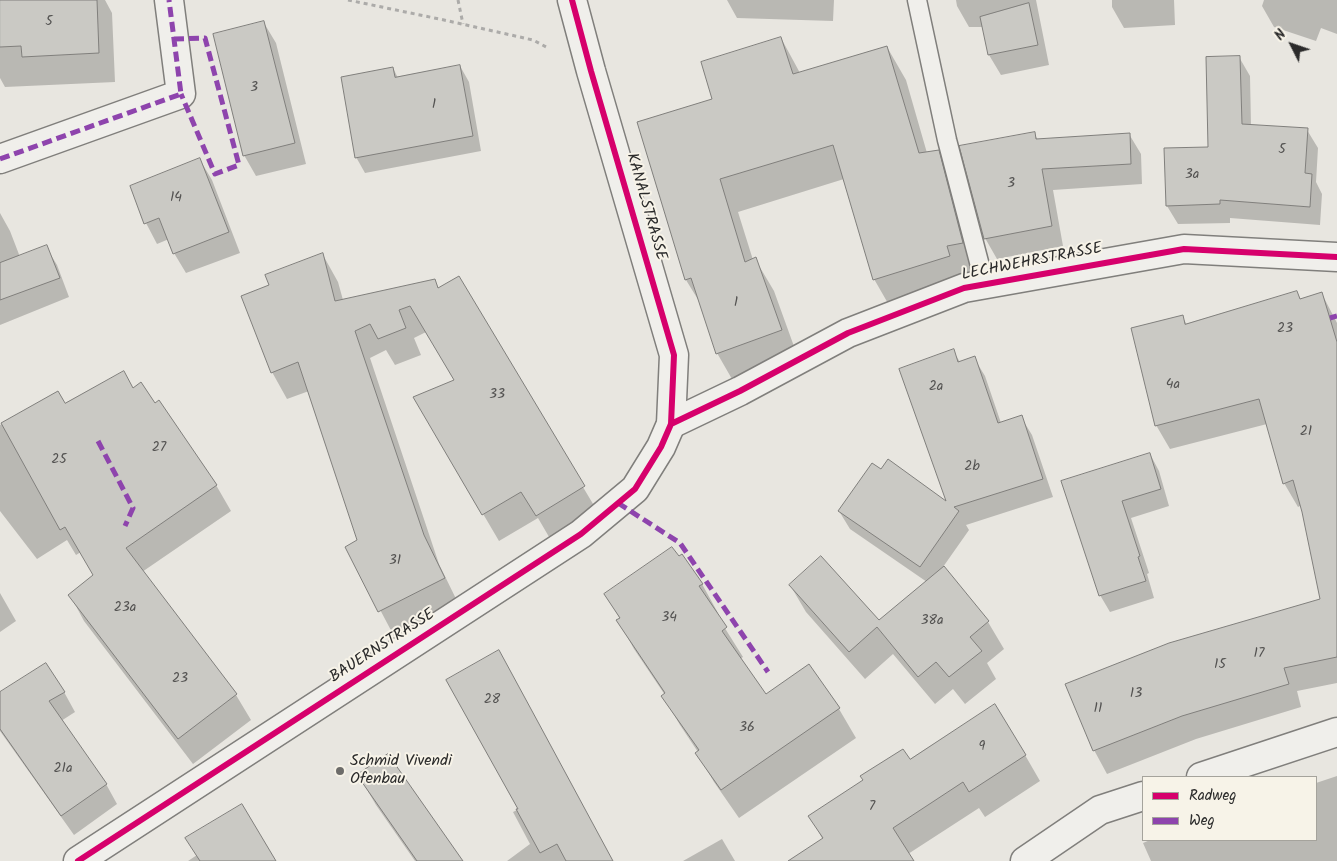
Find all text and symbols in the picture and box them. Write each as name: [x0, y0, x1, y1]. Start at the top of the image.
house number: 5: [45, 15, 53, 31]
north arrow: [1267, 20, 1317, 70]
text: N: [1269, 25, 1292, 46]
house number: 3: [250, 81, 258, 97]
house number: 1: [432, 98, 436, 114]
house number: 5: [1278, 143, 1286, 159]
street label: KANALSTRASSE: [620, 151, 670, 263]
house number: 3a: [1185, 168, 1199, 184]
house number: 3: [1007, 177, 1015, 193]
house number: 14: [170, 191, 182, 207]
street label: LECHWEHRSTRASSE: [960, 240, 1104, 286]
house number: 1: [734, 296, 738, 312]
house number: 23: [1277, 322, 1293, 338]
house number: 4a: [1166, 378, 1180, 394]
house number: 2a: [929, 380, 943, 396]
house number: 33: [489, 388, 505, 404]
house number: 21: [1300, 425, 1312, 441]
house number: 27: [152, 441, 166, 457]
house number: 25: [51, 453, 67, 469]
house number: 2b: [964, 460, 980, 476]
house number: 31: [389, 554, 401, 570]
house number: 23a: [114, 601, 136, 617]
street label: BAUERNSTRASSE: [327, 606, 439, 688]
house number: 34: [661, 611, 677, 627]
house number: 38a: [921, 614, 943, 630]
house number: 17: [1254, 647, 1264, 663]
house number: 15: [1214, 658, 1226, 674]
house number: 23: [172, 672, 188, 688]
house number: 13: [1130, 687, 1142, 703]
house number: 28: [484, 693, 500, 709]
house number: 11: [1094, 702, 1102, 718]
house number: 36: [739, 721, 755, 737]
house number: 9: [979, 740, 985, 756]
place label: Schmid Vivendi Ofenbau: [350, 752, 452, 790]
house number: 21a: [53, 762, 73, 778]
marker: Schmid Vivendi Ofenbau: [334, 765, 346, 777]
legend: [1142, 776, 1317, 841]
text: Radweg: [1189, 784, 1236, 808]
house number: 7: [869, 800, 875, 816]
text: Weg: [1189, 809, 1215, 833]

